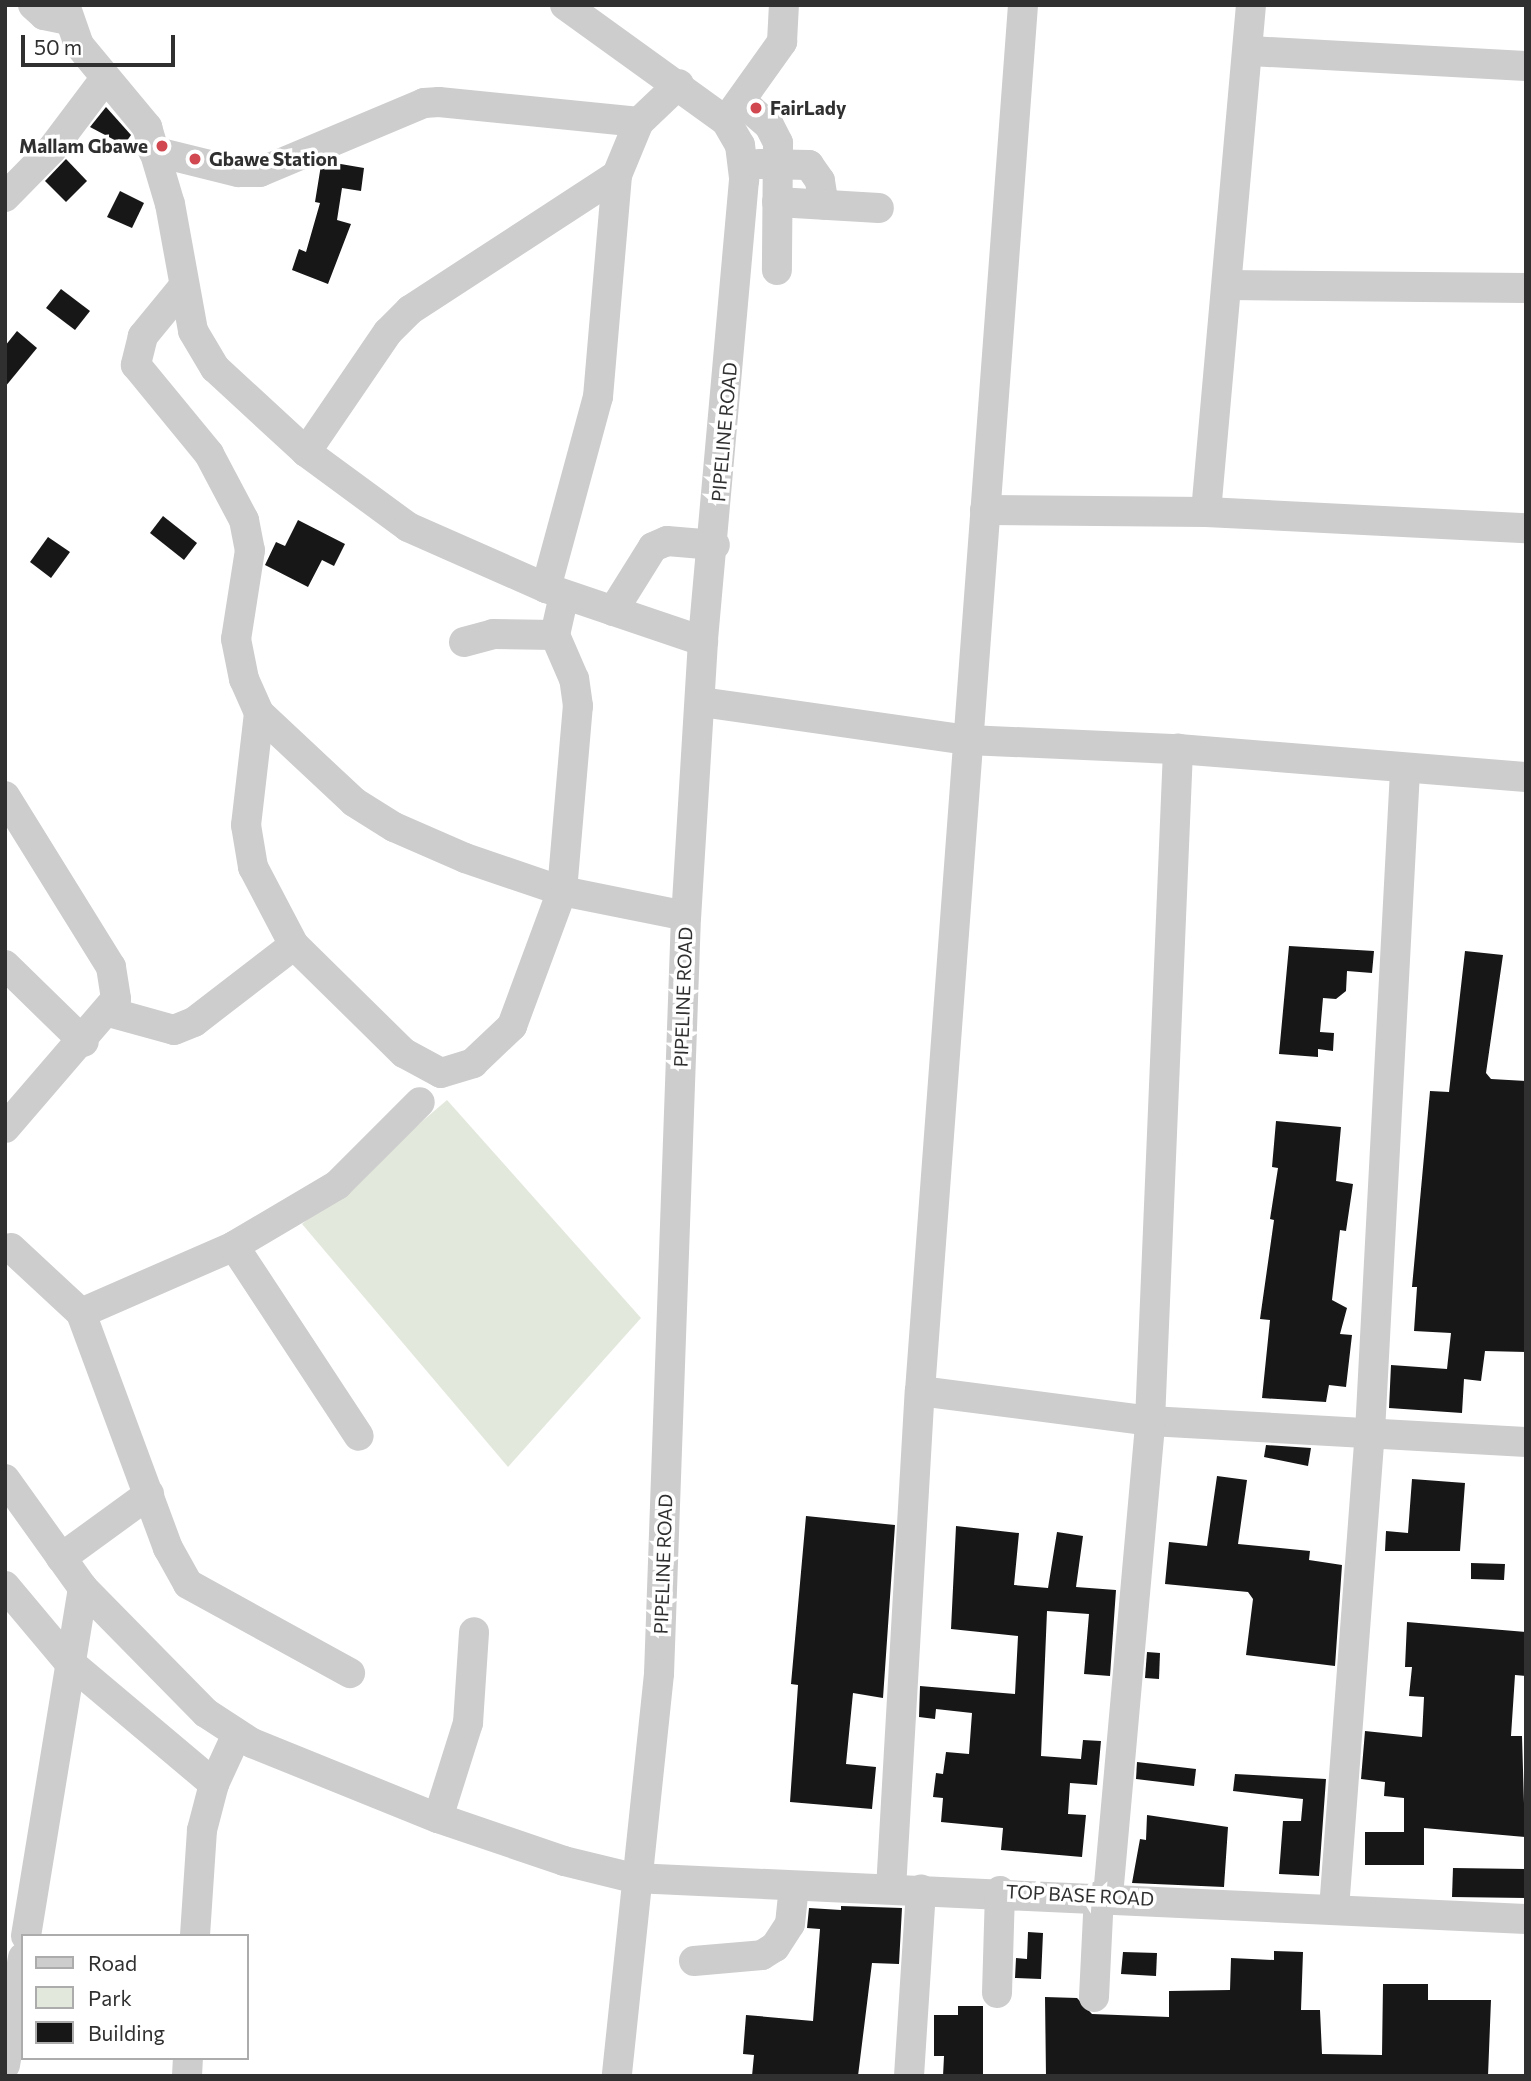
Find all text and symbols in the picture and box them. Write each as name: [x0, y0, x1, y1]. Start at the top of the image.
scale bar: [24, 21, 178, 65]
text: 50 m: [34, 34, 82, 59]
place label: FairLady: [770, 97, 846, 119]
marker: FairLady: [748, 100, 764, 116]
place label: Mallam Gbawe: [19, 135, 148, 157]
marker: Mallam Gbawe: [154, 138, 170, 154]
place label: Gbawe Station: [209, 148, 338, 170]
marker: Gbawe Station: [187, 151, 203, 167]
street label: PIPELINE ROAD: [707, 361, 741, 503]
street label: PIPELINE ROAD: [669, 926, 697, 1068]
street label: PIPELINE ROAD: [649, 1493, 677, 1635]
street label: TOP BASE ROAD: [1005, 1880, 1155, 1910]
legend: [21, 1934, 248, 2060]
text: Road: [88, 1950, 137, 1975]
text: Park: [88, 1985, 132, 2010]
text: Building: [88, 2020, 165, 2045]

